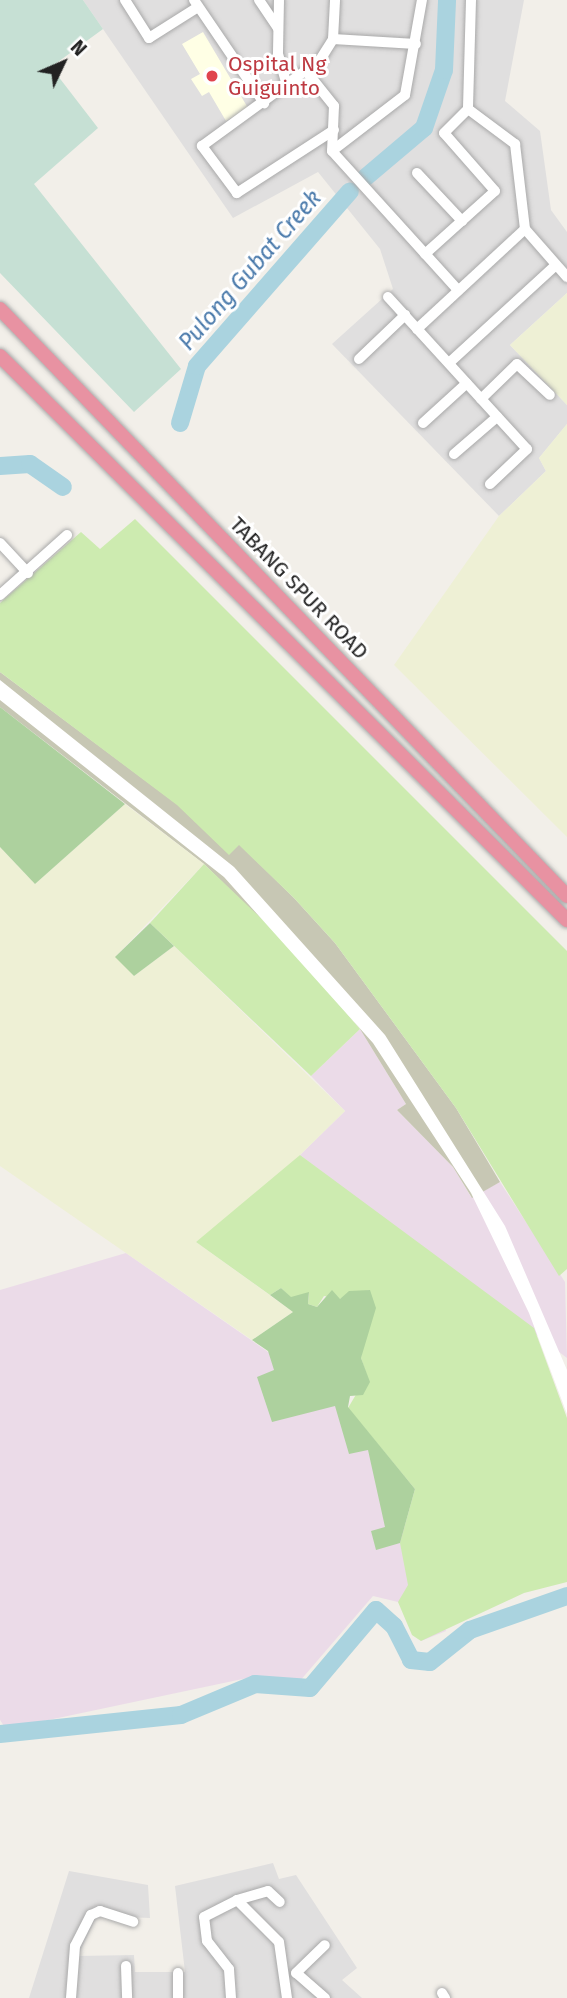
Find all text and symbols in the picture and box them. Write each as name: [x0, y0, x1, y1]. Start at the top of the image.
north arrow: [28, 28, 98, 98]
text: N: [66, 36, 91, 61]
place label: Ospital Ng Guiguinto: [228, 51, 326, 101]
marker: Ospital Ng Guiguinto: [202, 66, 222, 86]
water label: Pulong Gubat Creek: [173, 184, 327, 356]
street label: TABANG SPUR ROAD: [225, 512, 373, 664]

